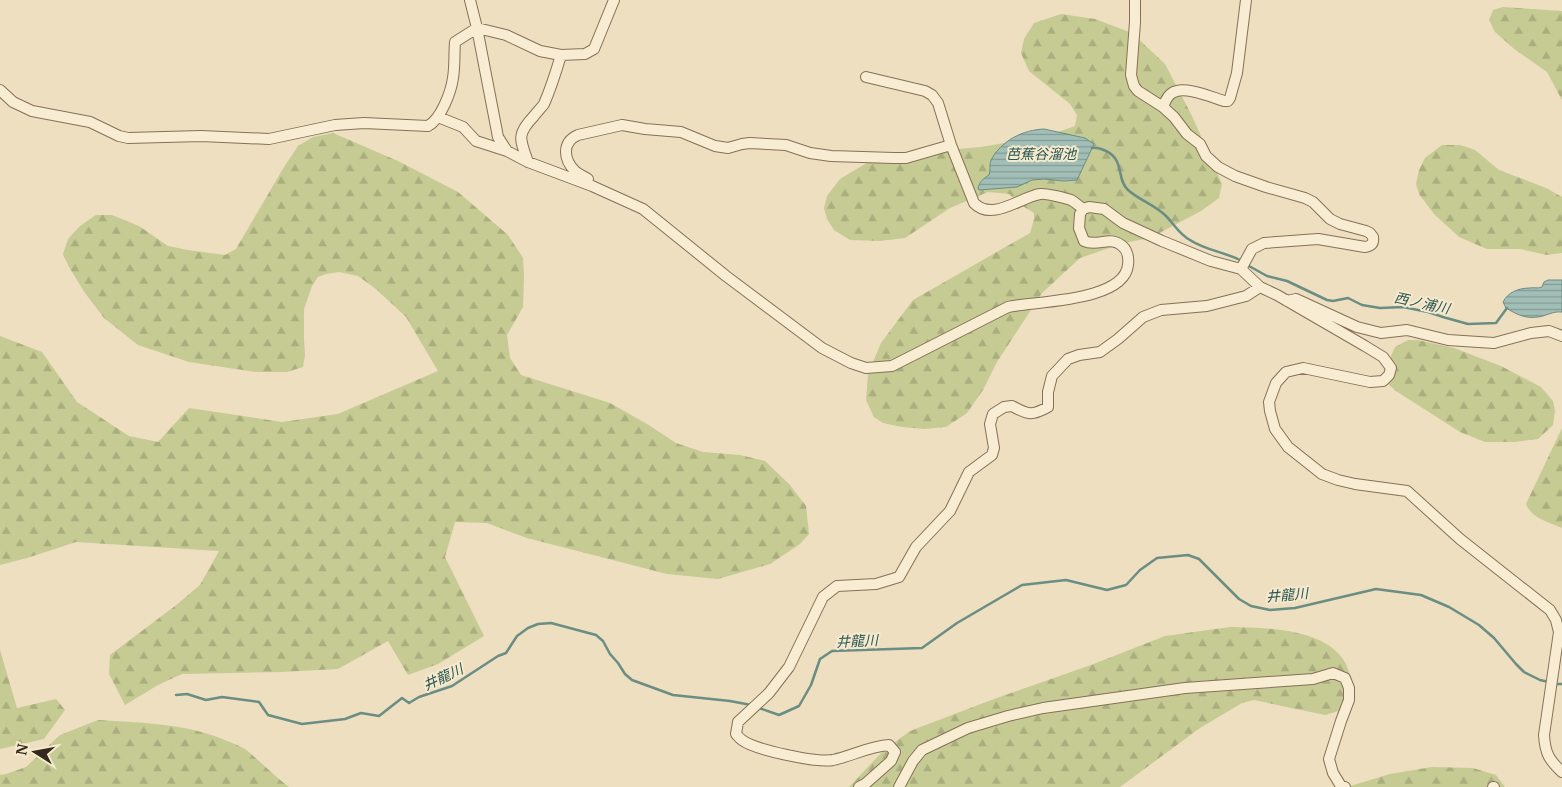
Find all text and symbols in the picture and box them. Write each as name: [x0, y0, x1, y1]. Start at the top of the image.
water label: 芭蕉谷溜池: [1006, 145, 1078, 163]
water label: 西ノ浦川: [1393, 288, 1453, 318]
water label: 井龍川: [1265, 584, 1311, 606]
water label: 井龍川: [836, 631, 880, 651]
water label: 井龍川: [420, 659, 468, 694]
north arrow: [10, 727, 60, 777]
text: N: [12, 742, 32, 757]

